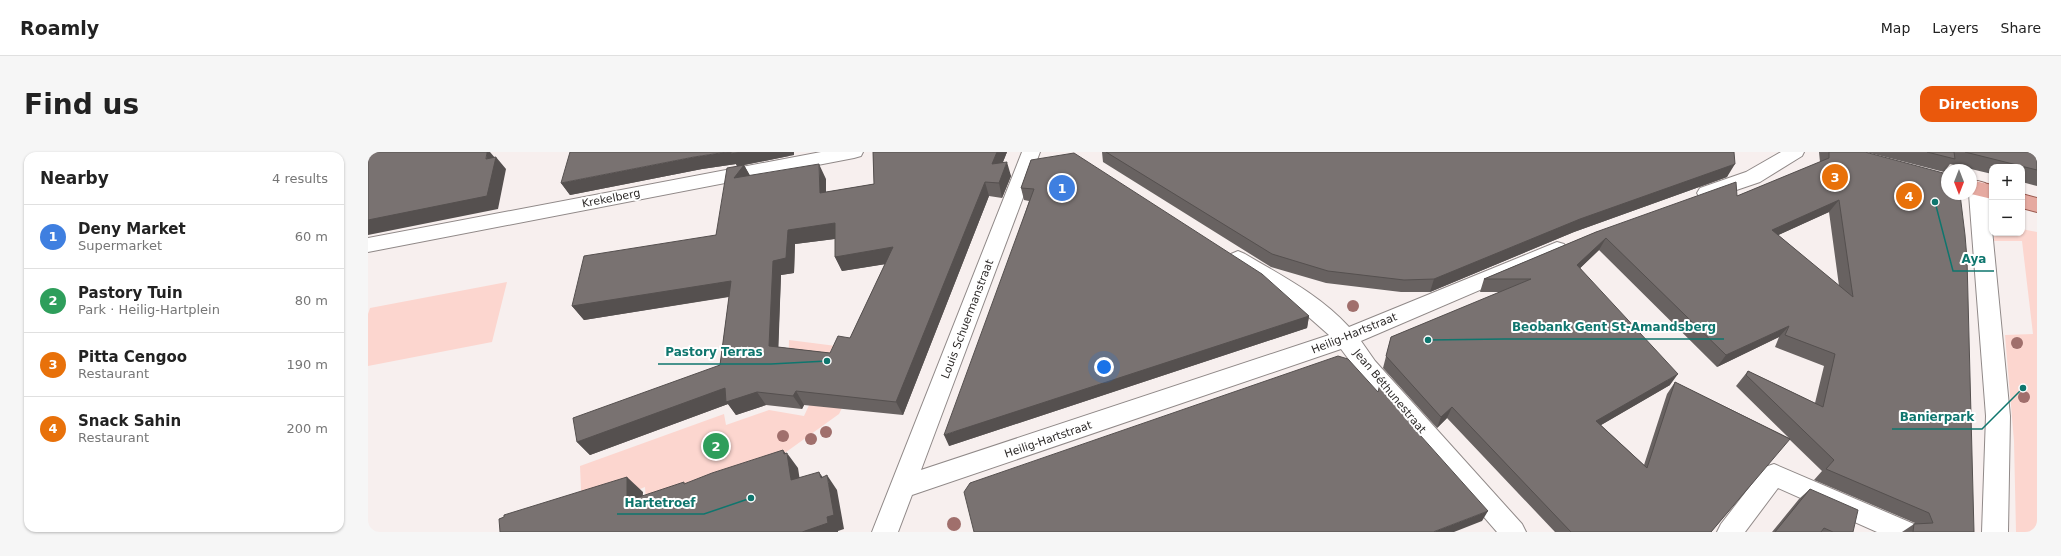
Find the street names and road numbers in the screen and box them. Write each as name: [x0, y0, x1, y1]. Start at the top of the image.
street label: Krekelberg: [581, 186, 641, 211]
street label: Louis Schuermanstraat: [939, 257, 996, 381]
street label: Heilig-Hartstraat: [1309, 310, 1400, 357]
street label: Jean Béthunestraat: [1350, 346, 1429, 437]
street label: Heilig-Hartstraat: [1003, 418, 1094, 460]

